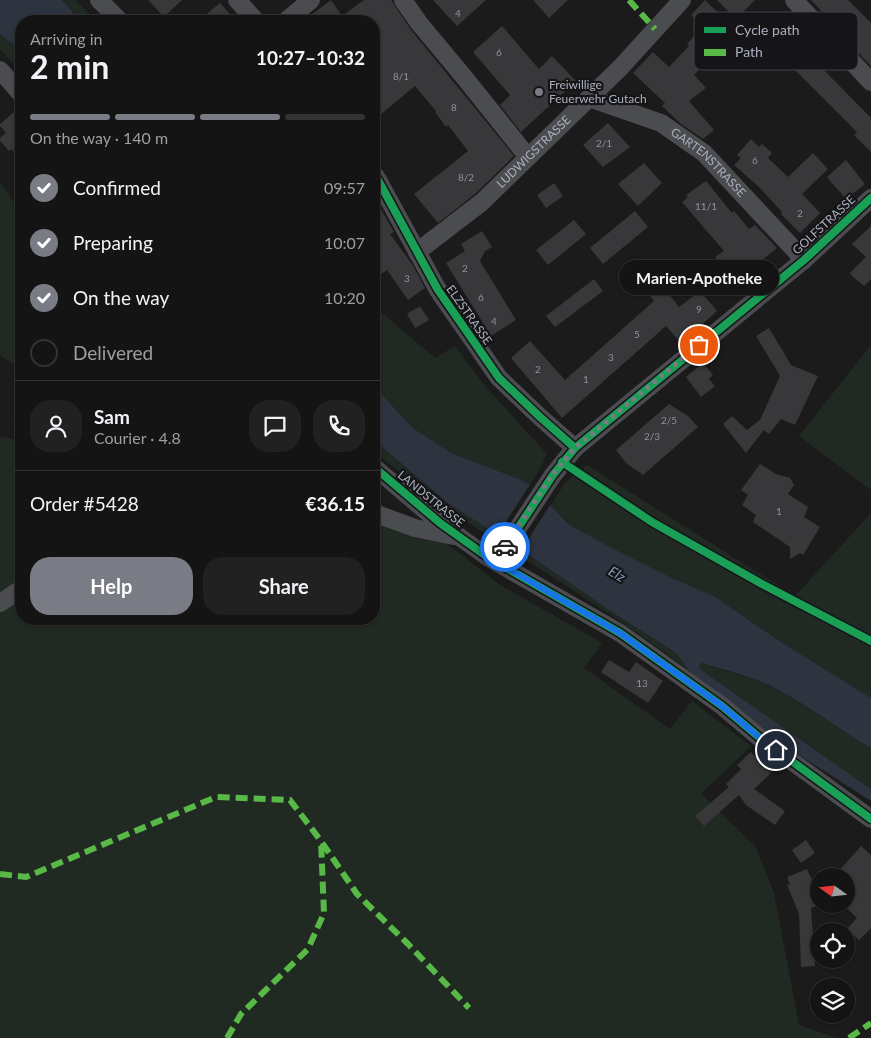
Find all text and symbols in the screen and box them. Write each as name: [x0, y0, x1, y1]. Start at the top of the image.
house number: 4: [455, 7, 461, 19]
legend: [694, 12, 858, 70]
text: Cycle path: [735, 21, 800, 38]
text: Arriving in: [30, 29, 103, 48]
text: Path: [735, 43, 763, 60]
text: 10:27–10:32: [256, 46, 365, 69]
house number: 6: [496, 46, 502, 58]
text: 2 min: [30, 47, 109, 86]
house number: 8/1: [393, 70, 409, 82]
place label: Freiwillige Feuerwehr Gutach: [549, 77, 647, 106]
marker: Freiwillige Feuerwehr Gutach: [533, 86, 545, 98]
house number: 8: [451, 101, 457, 113]
street label: LUDWIGSTRASSE: [493, 112, 574, 191]
street label: GARTENSTRASSE: [668, 124, 749, 200]
text: On the way · 140 m: [30, 128, 168, 147]
house number: 2/1: [596, 137, 612, 149]
house number: 6: [752, 154, 758, 166]
house number: 8/2: [458, 171, 474, 183]
icon: check: [30, 174, 58, 202]
text: Confirmed: [73, 176, 161, 199]
text: 09:57: [324, 178, 365, 197]
street label: GOLFSTRASSE: [789, 192, 858, 258]
house number: 11/1: [695, 200, 717, 212]
house number: 2: [797, 207, 803, 219]
icon: check: [30, 229, 58, 257]
text: Preparing: [73, 231, 153, 254]
text: 10:07: [324, 233, 365, 252]
callout: Marien-Apotheke: [619, 260, 779, 295]
house number: 2: [462, 262, 468, 274]
text: Marien-Apotheke: [636, 268, 762, 287]
house number: 3: [404, 272, 410, 284]
street label: ELZSTRASSE: [443, 282, 496, 348]
icon: check: [30, 284, 58, 312]
text: On the way: [73, 286, 169, 309]
text: 10:20: [324, 288, 365, 307]
house number: 6: [478, 291, 484, 303]
house number: 9: [696, 303, 702, 315]
house number: 4: [491, 315, 497, 327]
pin: [678, 324, 720, 366]
house number: 5: [634, 328, 640, 340]
icon: bag: [685, 331, 713, 359]
text: Delivered: [73, 341, 153, 364]
house number: 3: [608, 351, 614, 363]
house number: 2: [535, 363, 541, 375]
house number: 1: [583, 373, 589, 385]
button: person: [30, 400, 82, 452]
button: chat: [249, 400, 301, 452]
button: phone: [313, 400, 365, 452]
text: Sam: [94, 405, 130, 428]
house number: 2/5: [661, 414, 677, 426]
text: Courier · 4.8: [94, 428, 181, 447]
house number: 2/3: [644, 430, 660, 442]
street label: LANDSTRASSE: [395, 467, 468, 530]
text: Order #5428: [30, 492, 139, 515]
text: €36.15: [305, 492, 365, 515]
house number: 1: [776, 505, 782, 517]
courier: [480, 522, 530, 572]
icon: car: [491, 533, 519, 561]
button: Help: [30, 557, 193, 615]
button: Share: [203, 557, 365, 615]
water label: Elz: [606, 562, 629, 585]
house number: 13: [636, 677, 648, 689]
pin: [755, 729, 797, 771]
icon: home: [762, 736, 790, 764]
north arrow: [810, 868, 855, 912]
map controls: [810, 868, 855, 1023]
button: locate: [810, 923, 855, 968]
button: layers: [810, 978, 855, 1023]

